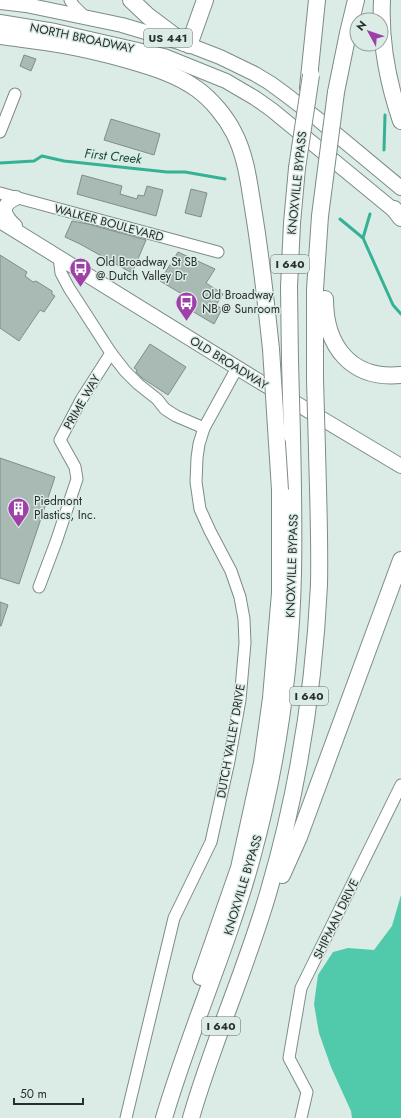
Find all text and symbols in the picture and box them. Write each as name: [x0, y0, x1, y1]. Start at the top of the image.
north arrow: [349, 12, 389, 52]
text: N: [352, 17, 370, 34]
street label: NORTH BROADWAY: [28, 18, 136, 58]
road number: US 441: [144, 29, 192, 47]
street label: KNOXVILLE BYPASS: [283, 130, 311, 236]
water label: First Creek: [84, 144, 143, 168]
street label: WALKER BOULEVARD: [52, 200, 166, 246]
place label: Old Broadway St SB @ Dutch Valley Dr: [96, 253, 198, 285]
road number: I 640: [271, 255, 309, 273]
bus stop icon: Old Broadway St SB @ Dutch Valley Dr: [67, 256, 93, 289]
place label: Old Broadway NB @ Sunroom: [202, 286, 280, 318]
bus stop icon: Old Broadway NB @ Sunroom: [174, 289, 200, 322]
street label: OLD BROADWAY: [186, 332, 272, 394]
street label: PRIME WAY: [59, 371, 105, 433]
place label: Piedmont Plastics, Inc.: [34, 492, 96, 524]
building icon: Piedmont Plastics, Inc.: [6, 495, 32, 528]
street label: KNOXVILLE BYPASS: [281, 513, 303, 618]
street label: DUTCH VALLEY DRIVE: [212, 682, 250, 800]
road number: I 640: [290, 687, 328, 705]
street label: KNOXVILLE BYPASS: [219, 832, 267, 937]
street label: SHIPMAN DRIVE: [309, 876, 363, 962]
road number: I 640: [202, 1017, 240, 1035]
scale bar: [14, 1080, 83, 1106]
text: 50 m: [20, 1085, 47, 1103]

